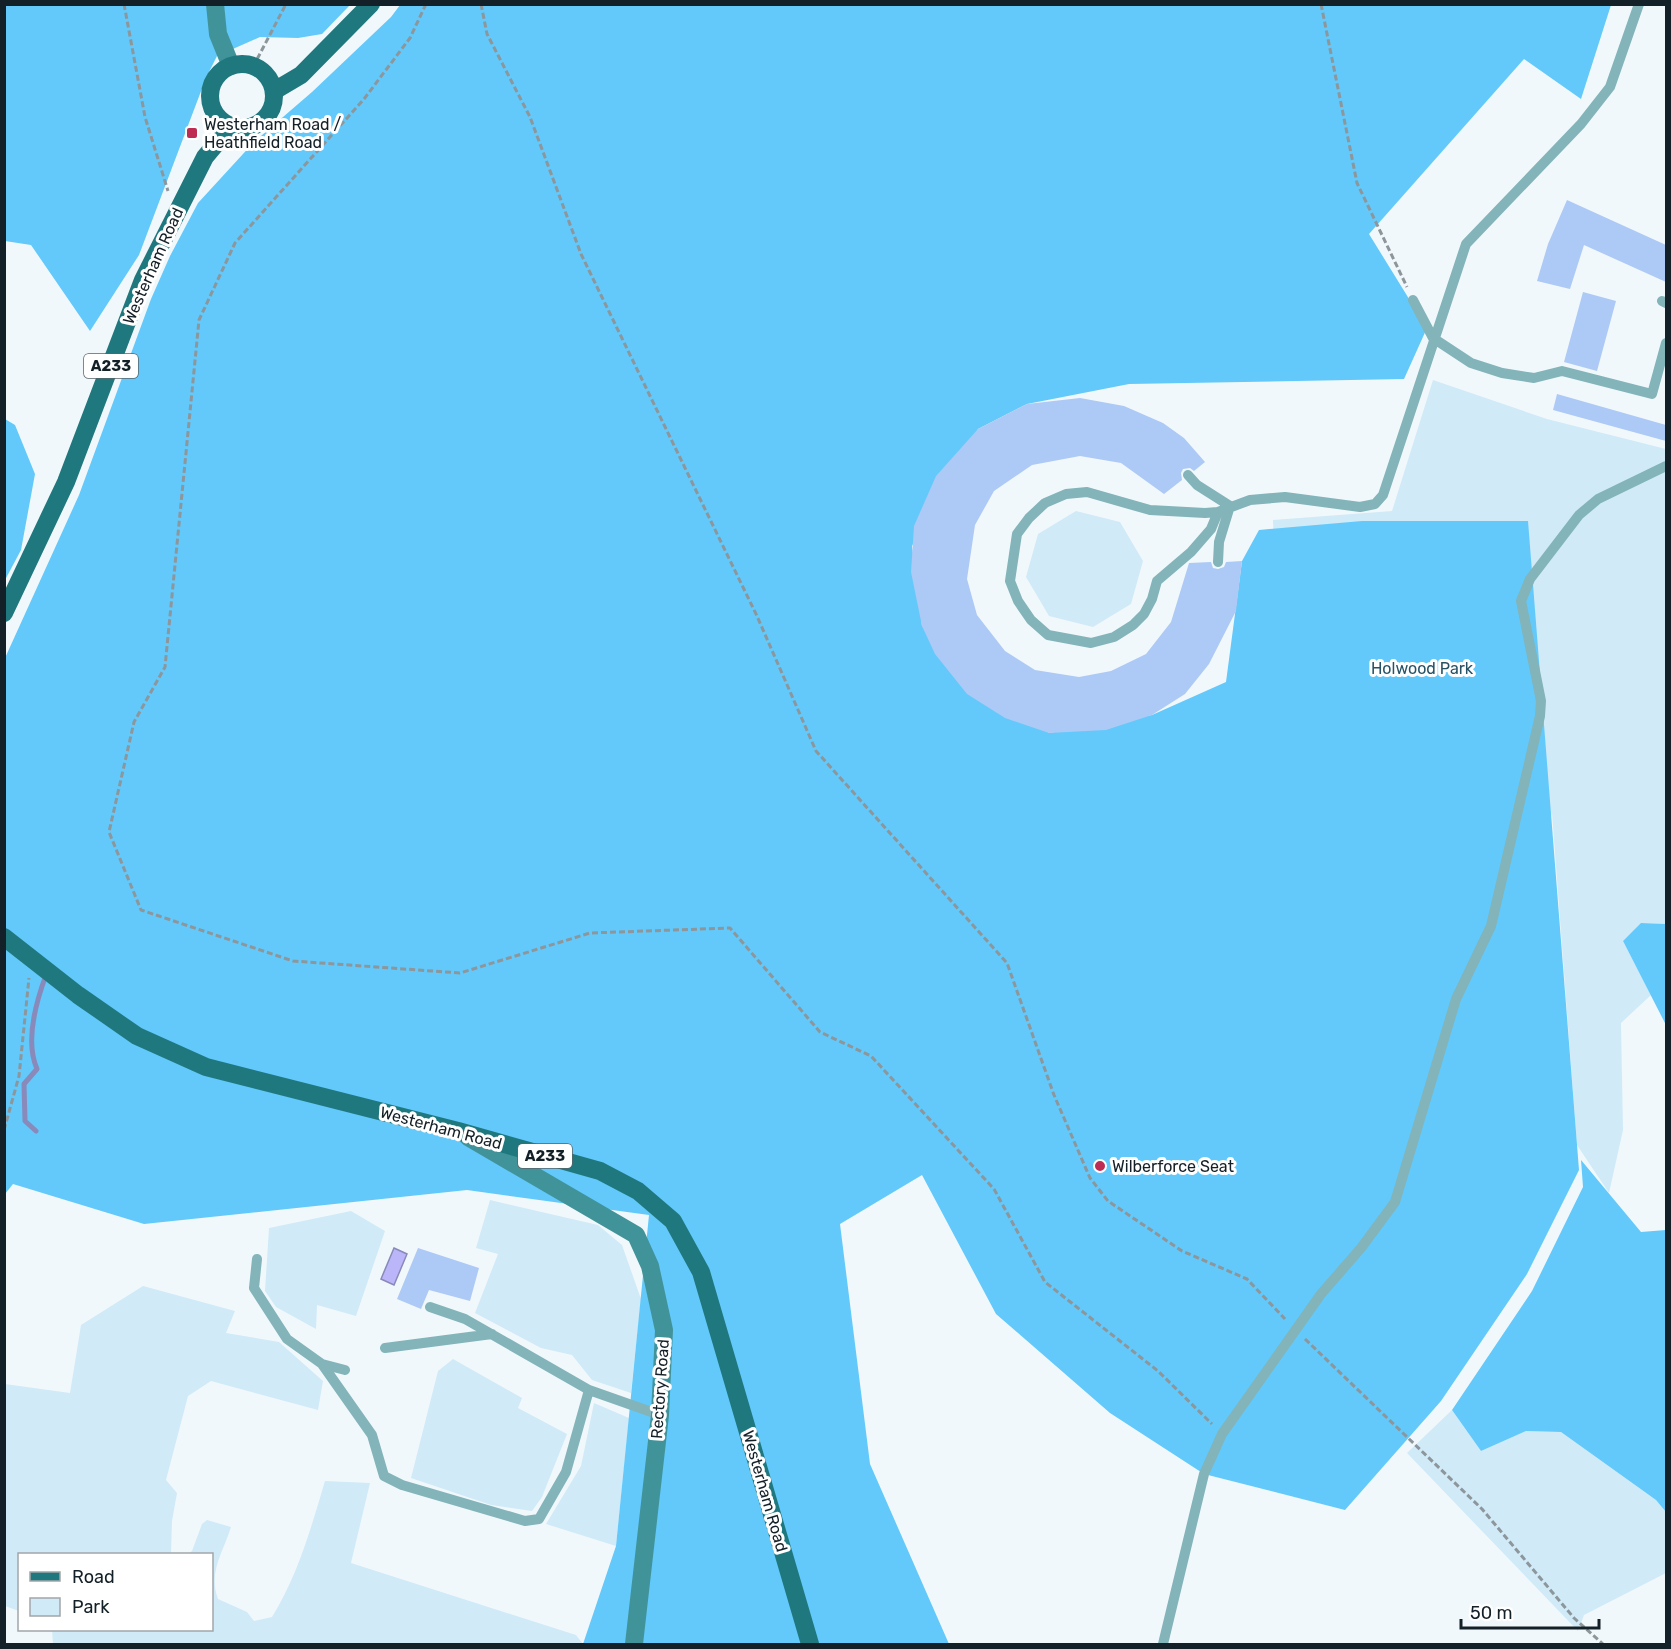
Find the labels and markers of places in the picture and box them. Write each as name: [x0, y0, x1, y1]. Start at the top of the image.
place label: Westerham Road / Heathfield Road: [204, 115, 341, 152]
marker: Westerham Road / Heathfield Road: [185, 126, 199, 140]
place label: Wilberforce Seat: [1112, 1157, 1234, 1176]
marker: Wilberforce Seat: [1093, 1159, 1107, 1173]

